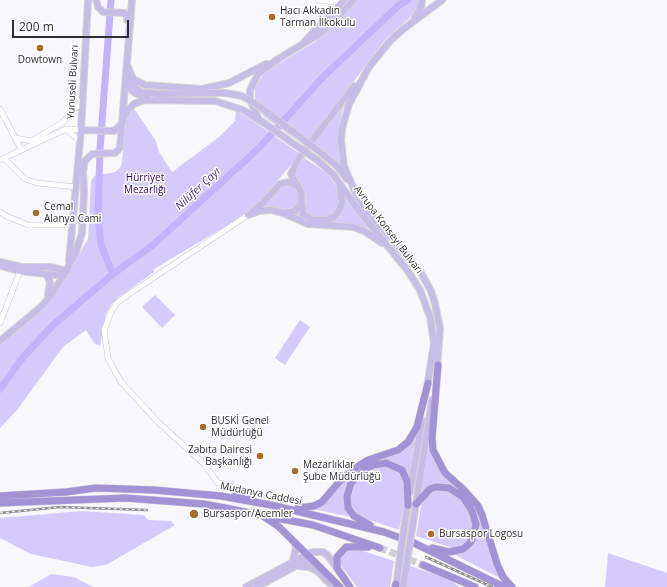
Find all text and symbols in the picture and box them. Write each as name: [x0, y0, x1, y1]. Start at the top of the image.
place label: Hacı Akkadın Tarman İlkokulu: [280, 5, 355, 28]
scale bar: [14, 12, 131, 38]
marker: Hacı Akkadın Tarman İlkokulu: [267, 12, 277, 22]
text: 200 m: [19, 18, 54, 35]
marker: Dowtown: [35, 43, 45, 53]
street label: Yunuseli Bulvarı: [65, 45, 81, 119]
place label: Dowtown: [18, 54, 62, 66]
water label: Nilüfer Çayı: [173, 165, 223, 213]
park label: Hürriyet Mezarlığı: [124, 172, 166, 196]
street label: Avrupa Konseyi Bulvarı: [351, 184, 425, 276]
place label: Cemal Alanya Cami: [44, 201, 101, 224]
marker: Cemal Alanya Cami: [31, 208, 41, 218]
place label: BUSKİ Genel Müdürlüğü: [211, 415, 269, 438]
marker: BUSKİ Genel Müdürlüğü: [198, 422, 208, 432]
place label: Zabıta Dairesi Başkanlığı: [188, 444, 252, 468]
marker: Zabıta Dairesi Başkanlığı: [255, 451, 265, 461]
place label: Mezarlıklar Şube Müdürlüğü: [303, 459, 381, 482]
marker: Mezarlıklar Şube Müdürlüğü: [290, 466, 300, 476]
street label: Mudanya Caddesi: [219, 480, 303, 508]
marker: Bursaspor/Acemler: [188, 508, 200, 520]
place label: Bursaspor/Acemler: [203, 508, 293, 520]
place label: Bursaspor Logosu: [439, 528, 523, 540]
marker: Bursaspor Logosu: [426, 529, 436, 539]

